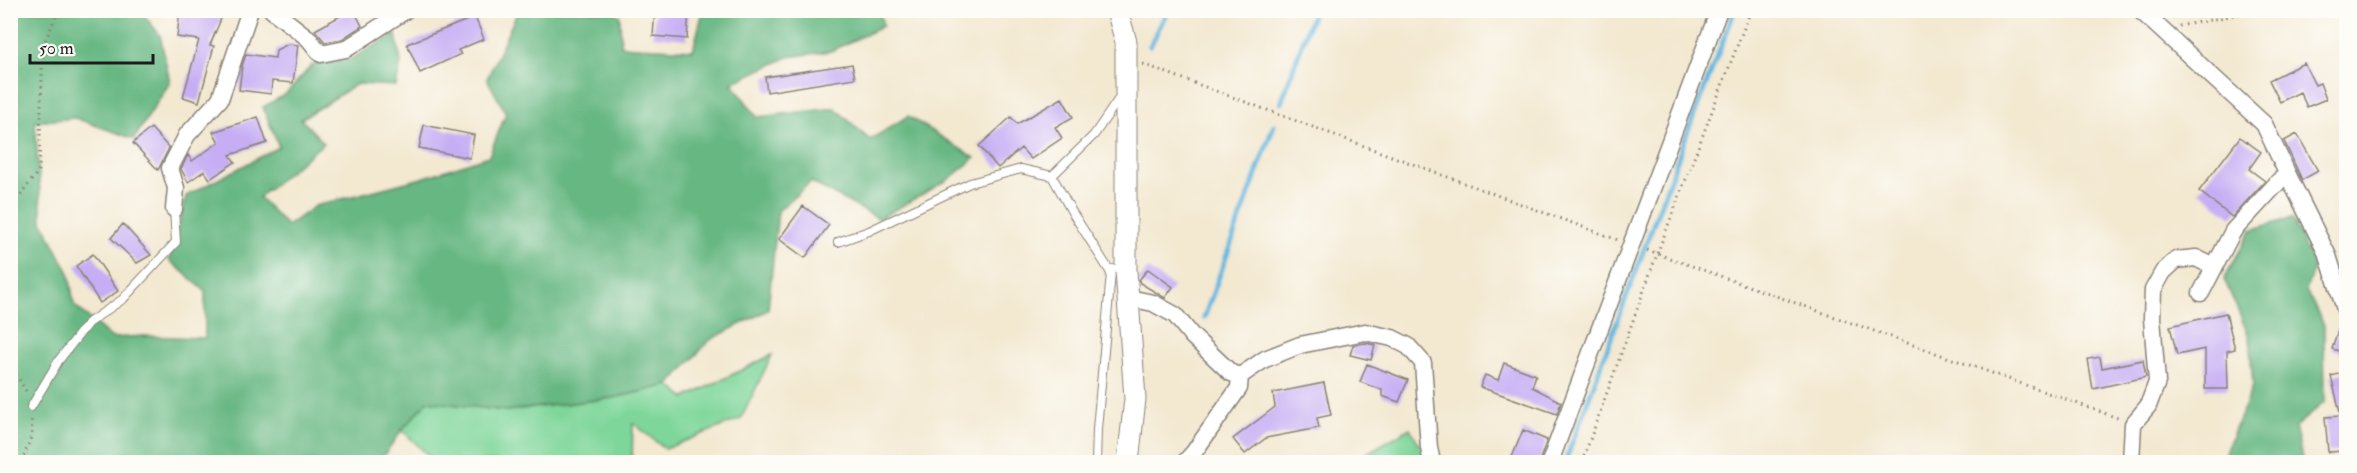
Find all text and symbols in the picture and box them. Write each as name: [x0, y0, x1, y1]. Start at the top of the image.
scale bar: [30, 27, 153, 65]
text: 50 m: [39, 37, 74, 60]

